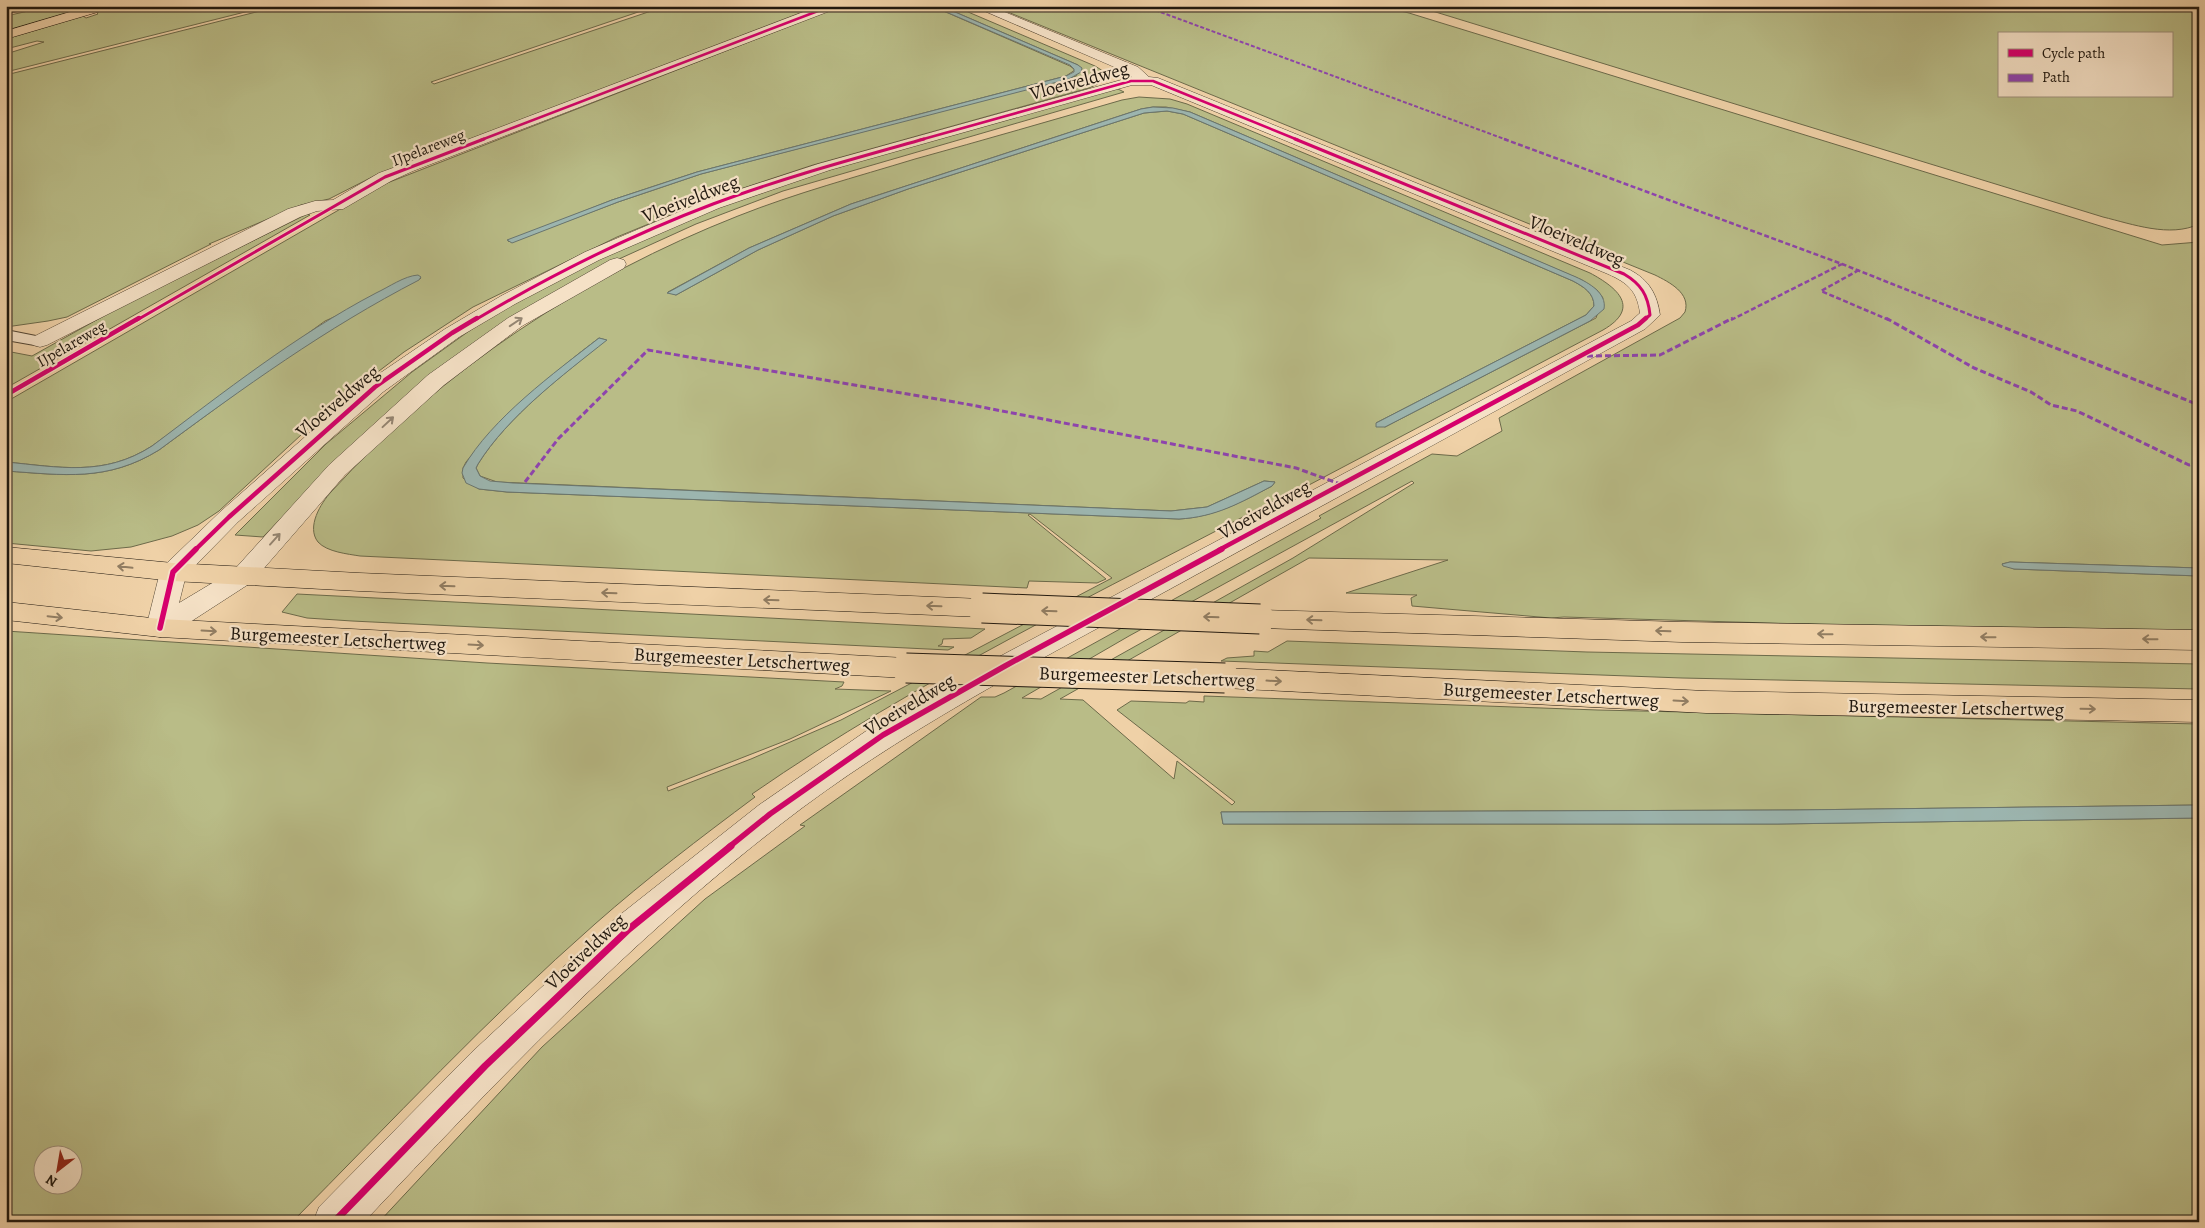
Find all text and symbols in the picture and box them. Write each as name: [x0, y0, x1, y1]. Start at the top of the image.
legend: [1998, 32, 2172, 98]
text: Cycle path: [2042, 43, 2105, 63]
street label: Vloeiveldweg: [1026, 55, 1132, 107]
text: Path: [2042, 67, 2070, 87]
street label: IJpelareweg: [389, 124, 468, 172]
street label: Vloeiveldweg: [637, 168, 743, 230]
street label: Vloeiveldweg: [1524, 209, 1629, 273]
street label: IJpelareweg: [33, 315, 110, 373]
one-way arrow: [509, 317, 523, 328]
street label: Vloeiveldweg: [290, 359, 385, 445]
one-way arrow: [381, 416, 394, 428]
street label: Vloeiveldweg: [1213, 474, 1316, 546]
one-way arrow: [270, 533, 281, 546]
one-way arrow: [117, 562, 133, 572]
one-way arrow: [439, 581, 455, 591]
one-way arrow: [601, 588, 617, 597]
one-way arrow: [763, 595, 779, 604]
one-way arrow: [926, 602, 942, 611]
one-way arrow: [1041, 606, 1058, 616]
one-way arrow: [46, 612, 62, 622]
one-way arrow: [1203, 612, 1220, 622]
one-way arrow: [1306, 616, 1322, 625]
street label: Burgemeester Letschertweg: [229, 620, 447, 658]
one-way arrow: [200, 626, 216, 635]
one-way arrow: [1655, 627, 1671, 636]
one-way arrow: [1817, 629, 1834, 639]
one-way arrow: [1980, 632, 1996, 641]
one-way arrow: [2142, 634, 2158, 644]
one-way arrow: [467, 641, 483, 650]
street label: Burgemeester Letschertweg: [633, 641, 851, 679]
street label: Burgemeester Letschertweg: [1038, 660, 1256, 694]
street label: Vloeiveldweg: [858, 667, 960, 743]
one-way arrow: [1266, 676, 1282, 685]
street label: Burgemeester Letschertweg: [1442, 676, 1660, 714]
street label: Burgemeester Letschertweg: [1848, 693, 2065, 723]
one-way arrow: [1673, 696, 1689, 705]
one-way arrow: [2080, 704, 2096, 714]
street label: Vloeiveldweg: [539, 907, 632, 997]
north arrow: [32, 1146, 82, 1196]
text: N: [42, 1170, 61, 1191]

